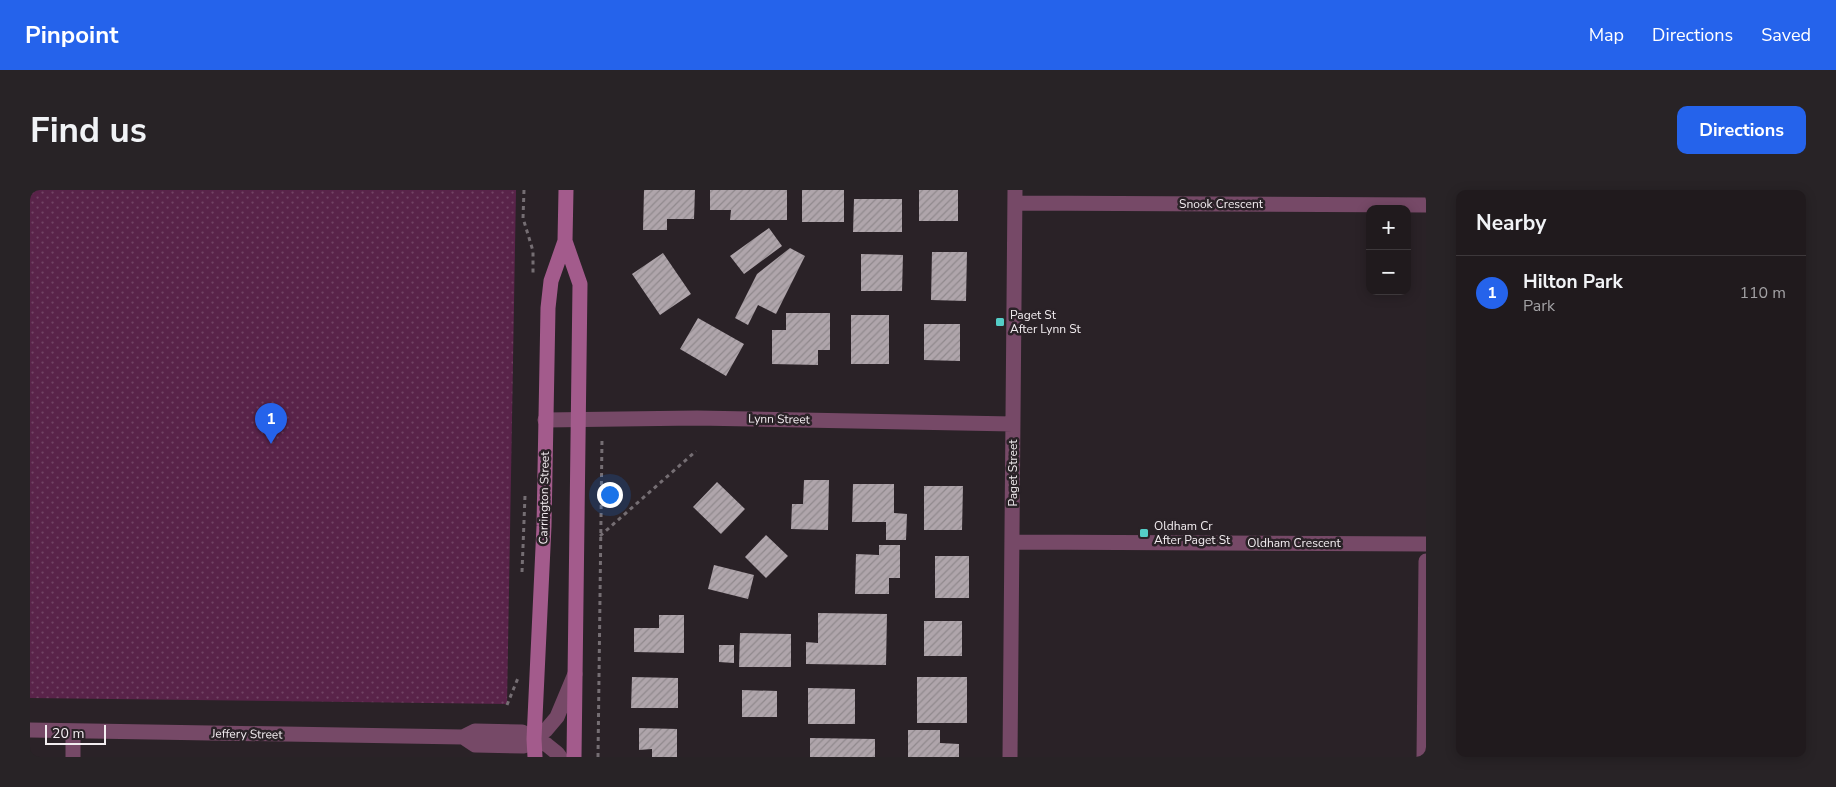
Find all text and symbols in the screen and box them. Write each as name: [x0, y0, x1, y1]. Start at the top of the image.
text: Pinpoint: [25, 19, 118, 51]
text: Map: [1589, 23, 1624, 47]
text: Directions: [1652, 23, 1733, 47]
text: Saved: [1761, 23, 1811, 47]
button: Directions: [1677, 106, 1806, 154]
text: Find us: [30, 107, 147, 154]
street label: Snook Crescent: [1179, 196, 1264, 212]
map controls: [1366, 205, 1411, 295]
button: +: [1366, 205, 1411, 250]
text: Nearby: [1476, 209, 1546, 237]
button: −: [1366, 250, 1411, 295]
text: Hilton Park: [1523, 269, 1623, 295]
text: 1: [1487, 282, 1497, 304]
text: 110 m: [1739, 282, 1786, 304]
text: Park: [1523, 295, 1555, 317]
place label: Paget St After Lynn St: [1010, 307, 1082, 337]
marker: Paget St After Lynn St: [994, 316, 1006, 328]
pin: 1: [255, 403, 287, 444]
street label: Lynn Street: [748, 410, 811, 428]
street label: Paget Street: [1005, 439, 1021, 507]
street label: Carrington Street: [535, 451, 553, 545]
your location: [597, 482, 623, 508]
place label: Oldham Cr After Paget St: [1154, 518, 1231, 548]
marker: Oldham Cr After Paget St: [1138, 527, 1150, 539]
street label: Oldham Crescent: [1247, 535, 1342, 551]
scale bar: [45, 722, 106, 745]
text: 20 m: [52, 724, 84, 743]
street label: Jeffery Street: [210, 725, 283, 743]

